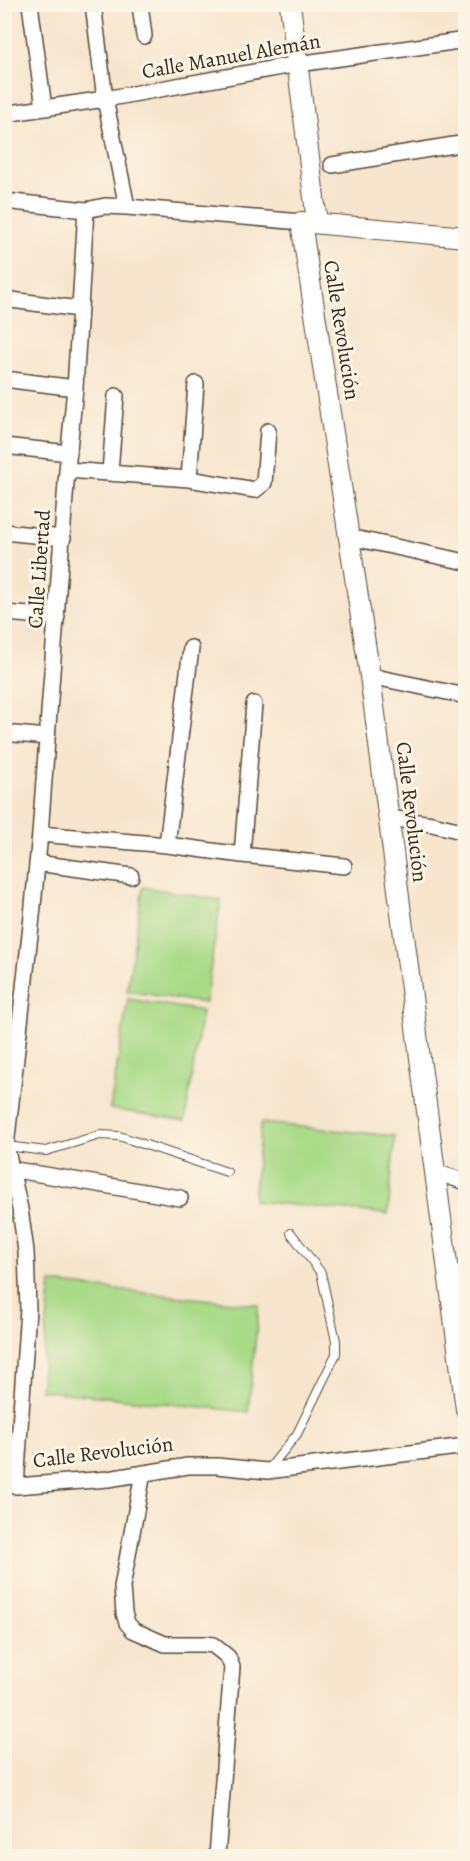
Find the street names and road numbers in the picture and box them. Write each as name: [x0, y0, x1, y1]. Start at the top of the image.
street label: Calle Manuel Alemán: [140, 27, 322, 85]
street label: Calle Revolución: [317, 258, 367, 402]
street label: Calle Libertad: [21, 508, 57, 630]
street label: Calle Revolución: [390, 740, 434, 884]
street label: Calle Revolución: [31, 1430, 175, 1474]

